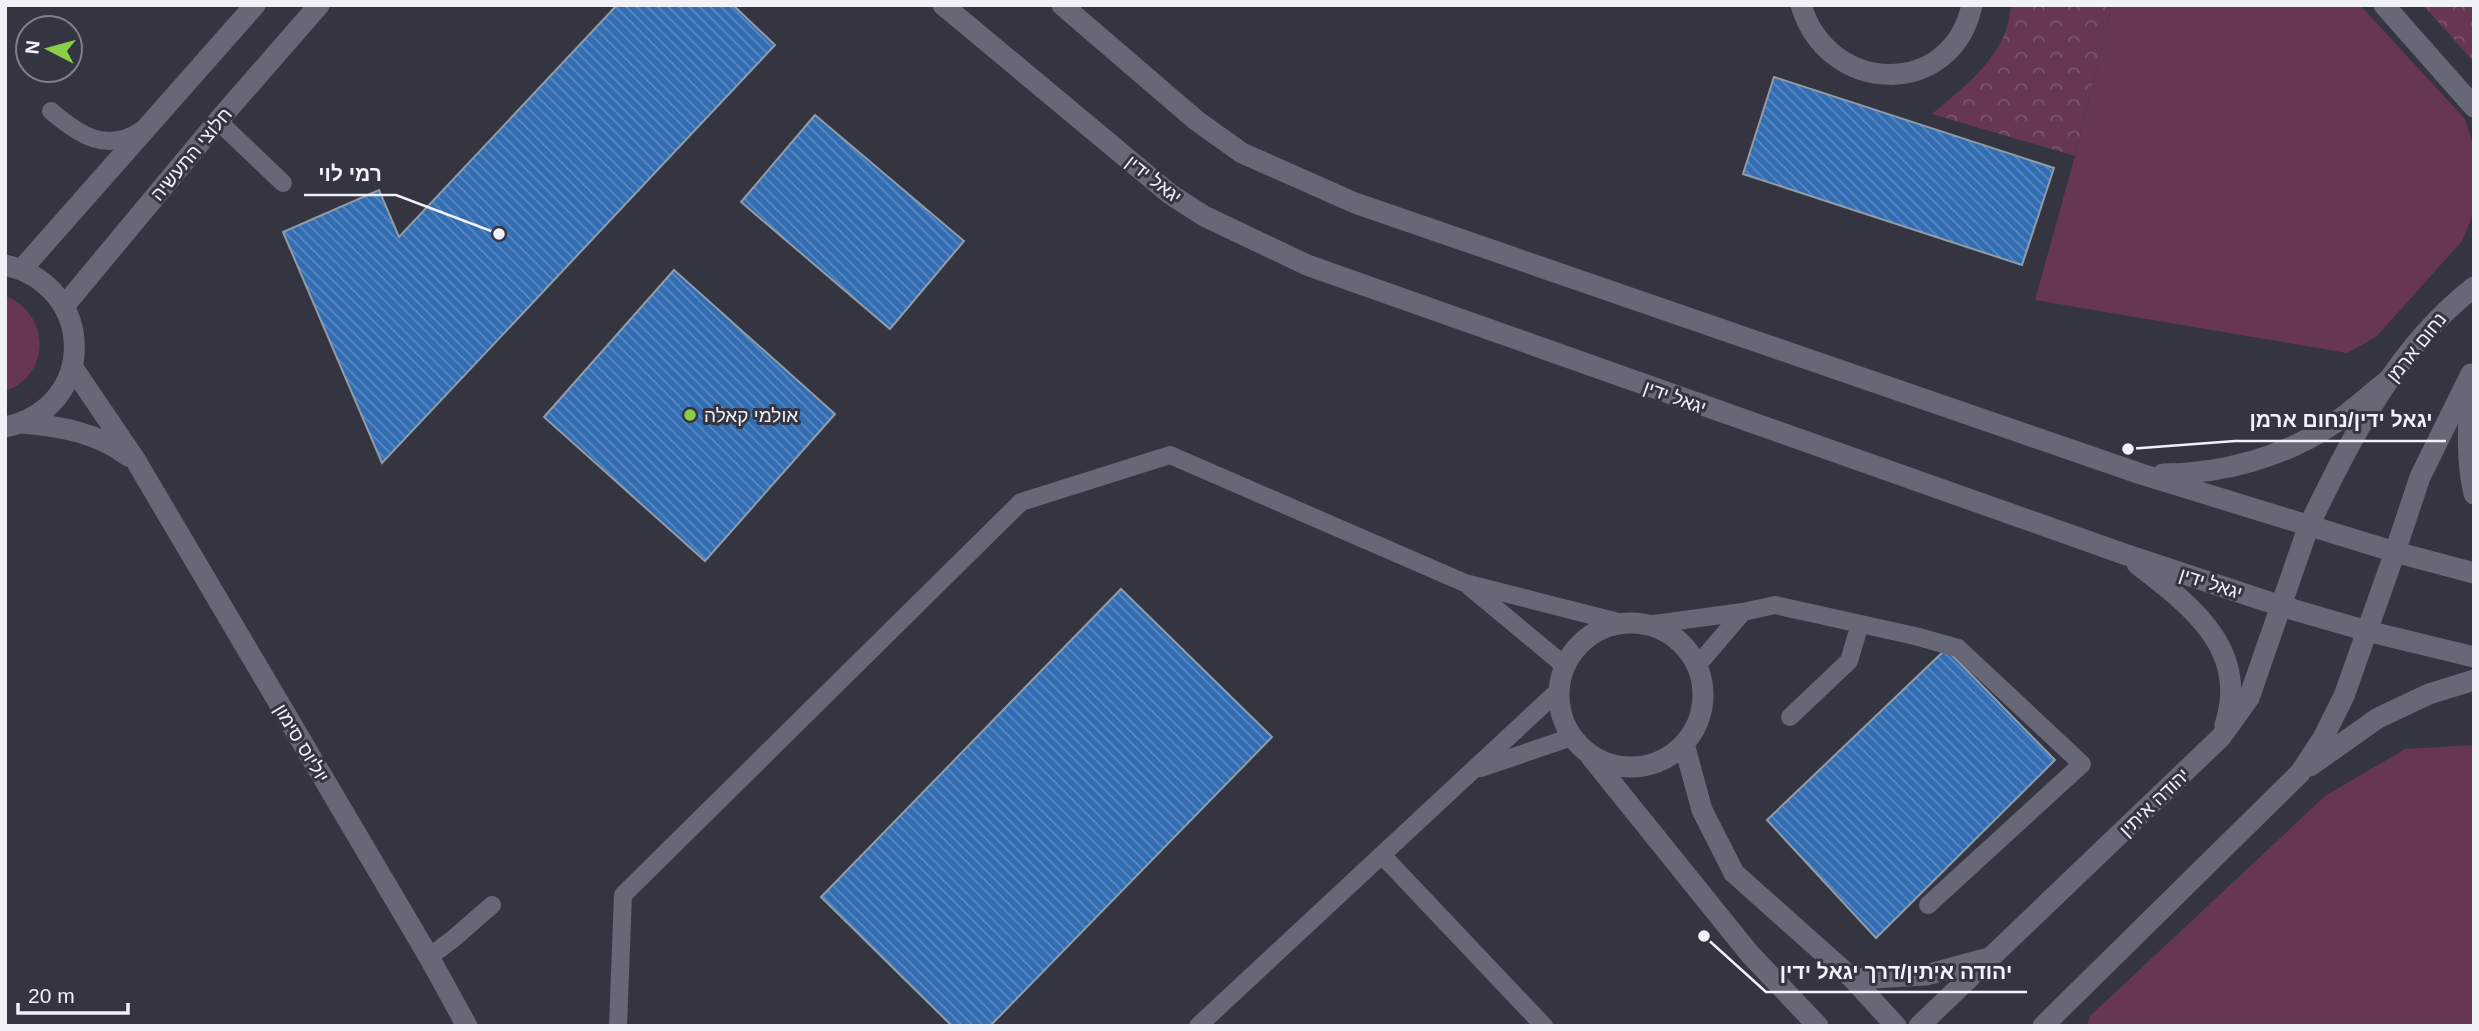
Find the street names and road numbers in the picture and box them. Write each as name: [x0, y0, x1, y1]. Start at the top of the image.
street label: חלוצי התעשיה: [147, 104, 236, 205]
street label: יגאל ידין: [1122, 151, 1186, 208]
street label: נחום ארמן: [2382, 309, 2451, 386]
street label: יגאל ידין: [1641, 377, 1709, 418]
street label: יגאל ידין: [2177, 563, 2245, 603]
street label: יוליוס סימון: [270, 700, 333, 786]
street label: יהודה איתין: [2115, 764, 2193, 841]

